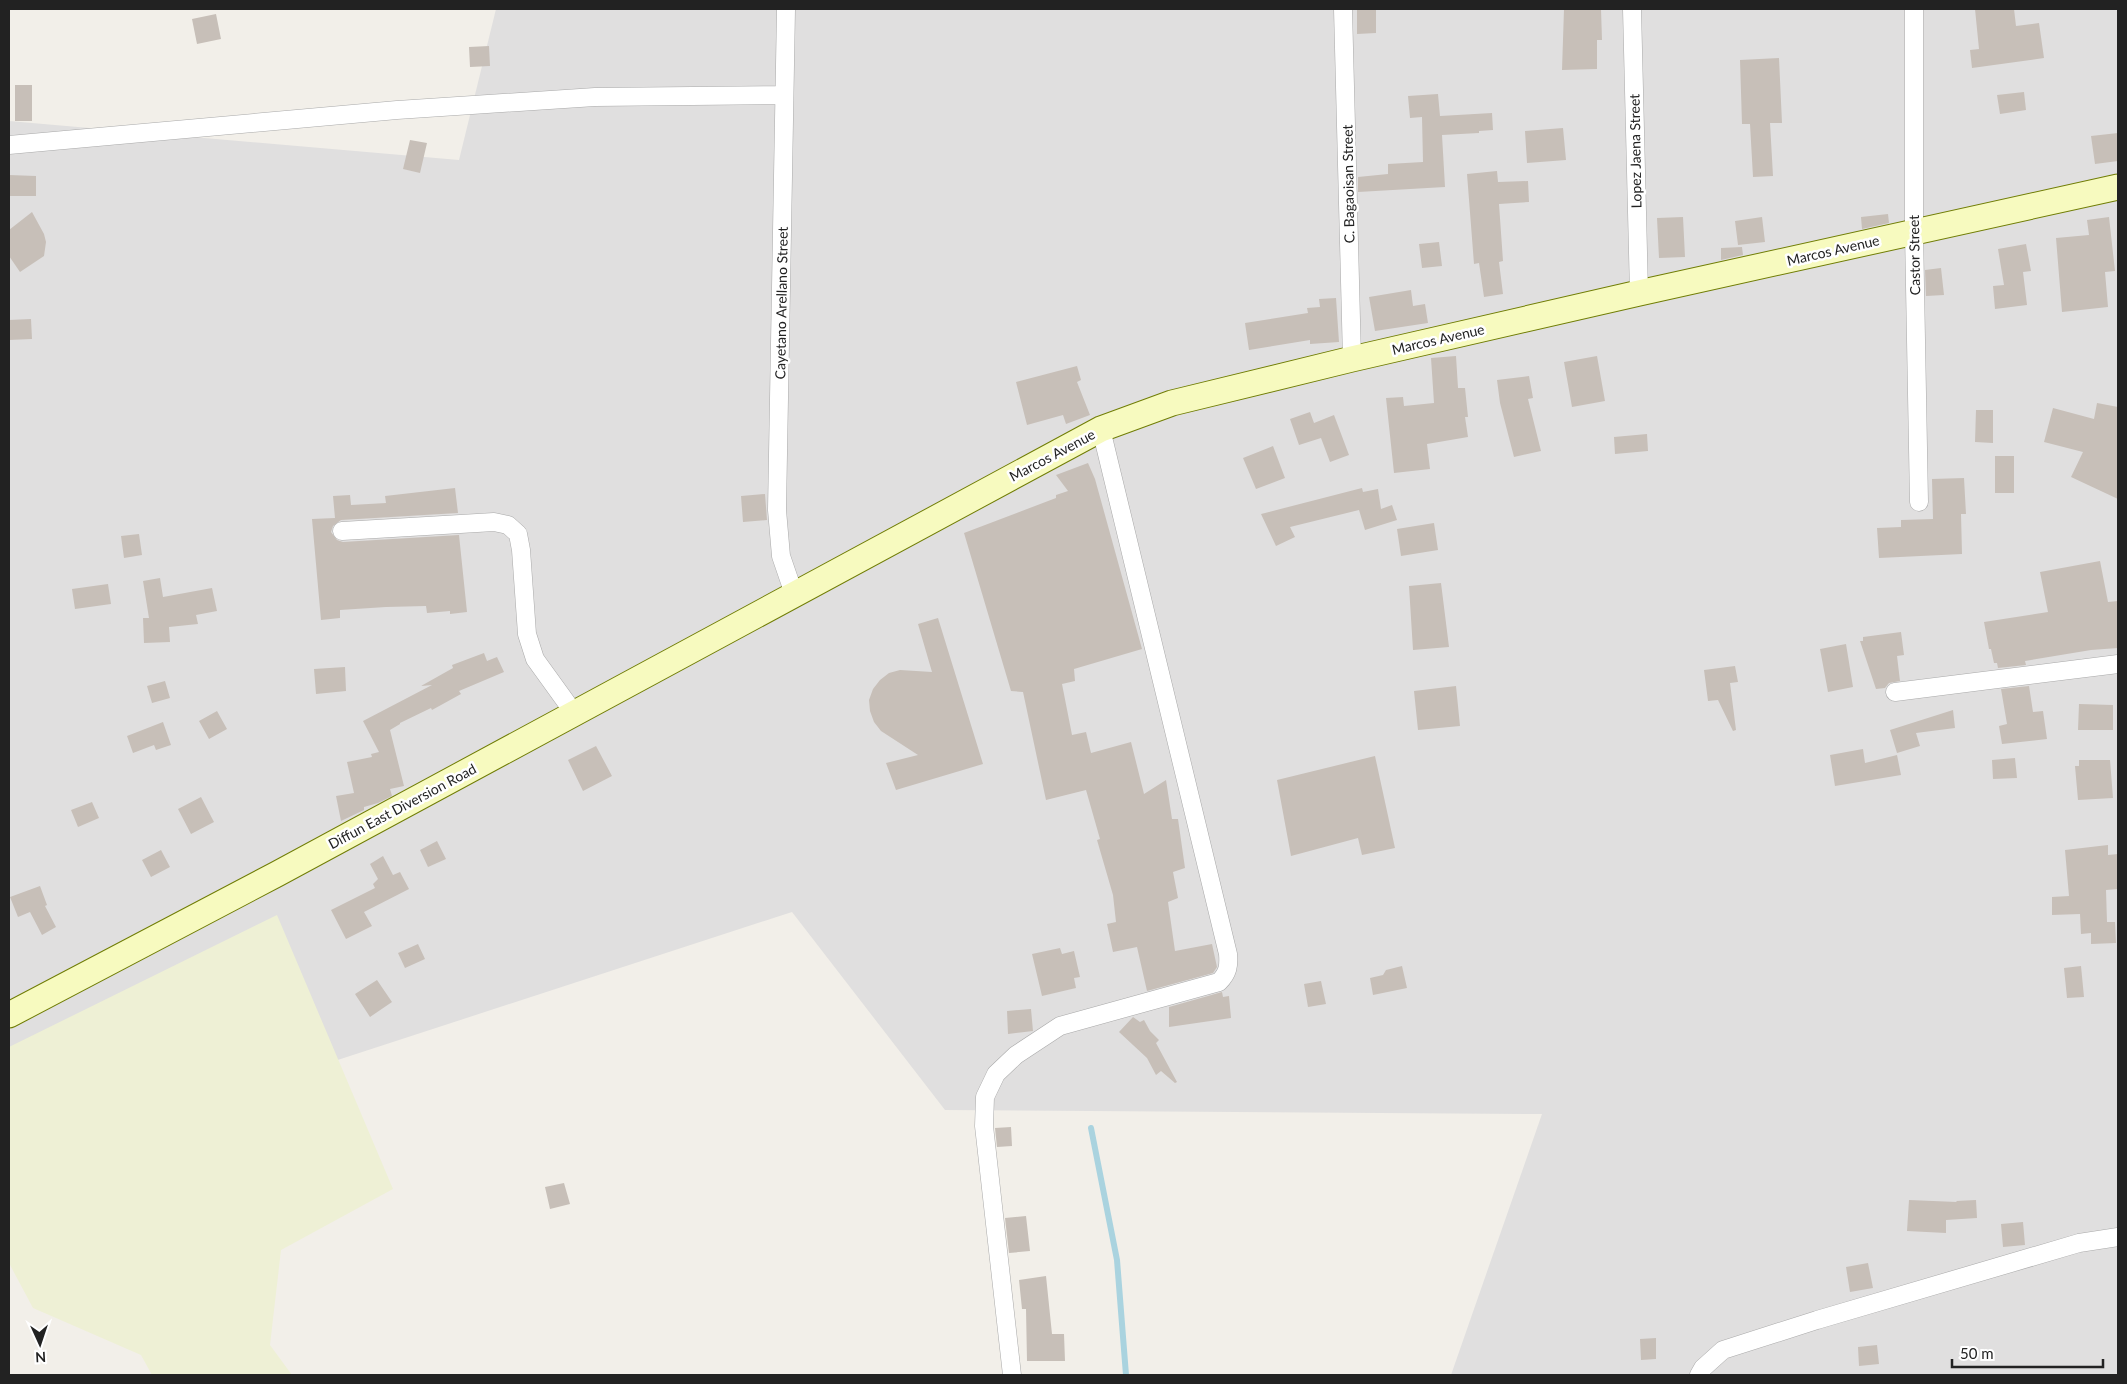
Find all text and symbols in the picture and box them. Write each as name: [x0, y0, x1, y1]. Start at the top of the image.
street label: Lopez Jaena Street: [1626, 94, 1644, 208]
street label: C. Bagaoisan Street: [1338, 124, 1358, 244]
street label: Castor Street: [1905, 215, 1923, 295]
street label: Cayetano Arellano Street: [771, 226, 791, 380]
street label: Marcos Avenue: [1785, 231, 1881, 269]
street label: Marcos Avenue: [1390, 320, 1486, 358]
street label: Marcos Avenue: [1006, 425, 1098, 485]
street label: Diffun East Diversion Road: [325, 760, 479, 852]
north arrow: [15, 1319, 65, 1369]
scale bar: [1952, 1336, 2103, 1368]
text: 50 m: [1960, 1344, 1994, 1362]
text: N: [35, 1349, 47, 1366]

